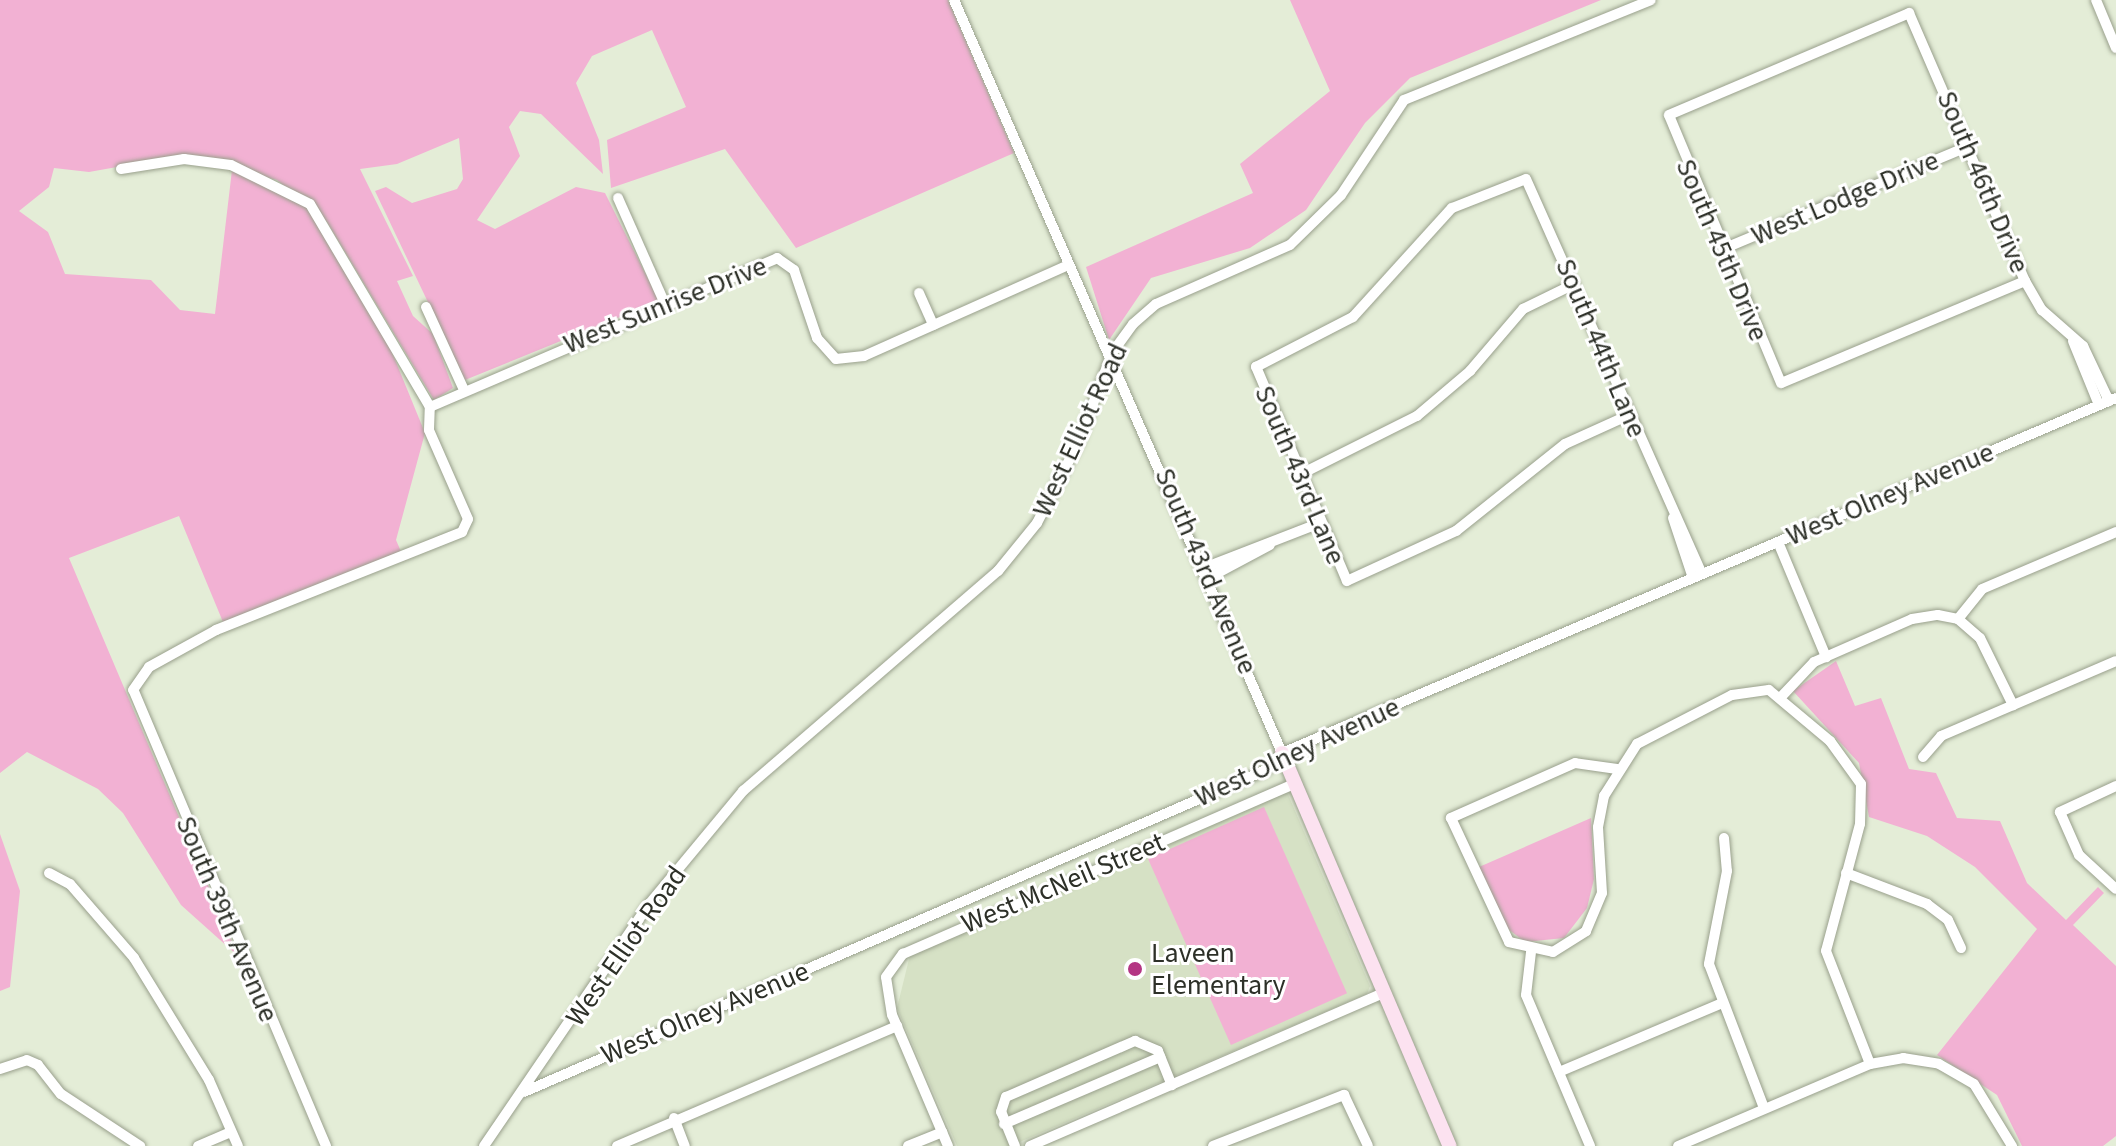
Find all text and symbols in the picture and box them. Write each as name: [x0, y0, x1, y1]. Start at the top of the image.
street label: South 46th Drive: [1930, 86, 2036, 278]
street label: West Lodge Drive: [1746, 143, 1944, 253]
street label: South 45th Drive: [1669, 154, 1775, 346]
street label: West Sunrise Drive: [559, 249, 771, 361]
street label: South 44th Lane: [1548, 254, 1654, 442]
street label: West Elliot Road: [1025, 338, 1135, 522]
street label: South 43rd Lane: [1247, 381, 1353, 569]
street label: West Olney Avenue: [1781, 435, 1999, 553]
street label: South 43rd Avenue: [1147, 463, 1265, 679]
street label: West Olney Avenue: [1189, 690, 1405, 814]
street label: South 39th Avenue: [169, 811, 285, 1027]
street label: West McNeil Street: [957, 825, 1169, 941]
street label: West Elliot Road: [558, 859, 694, 1033]
place label: Laveen Elementary: [1151, 936, 1286, 1002]
street label: West Olney Avenue: [596, 954, 814, 1072]
marker: Laveen Elementary: [1126, 960, 1144, 978]

